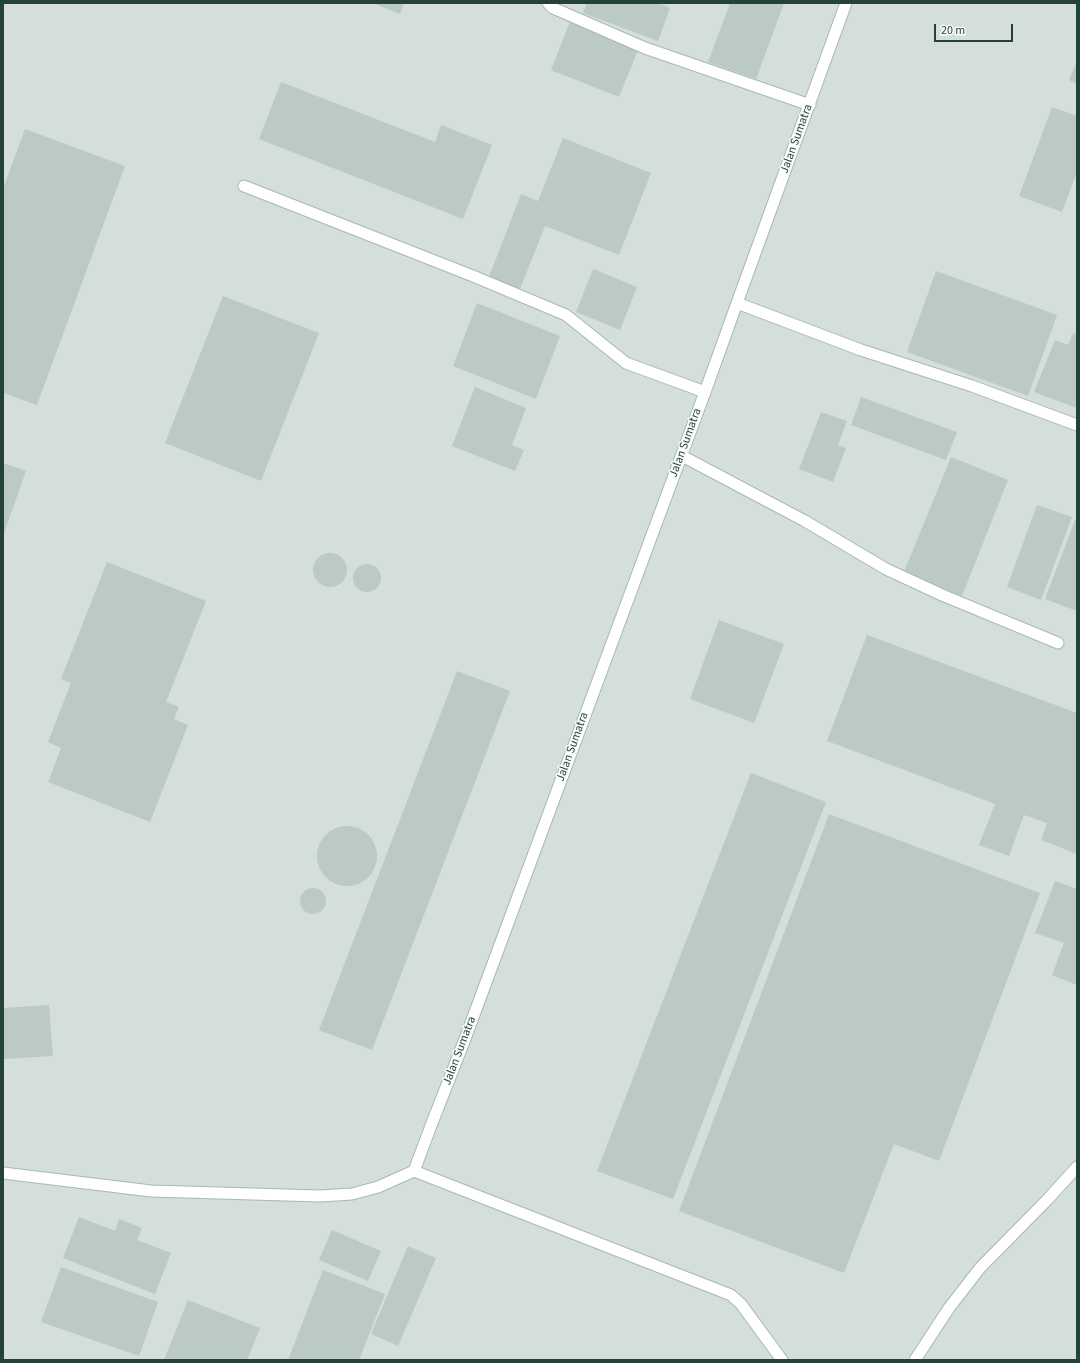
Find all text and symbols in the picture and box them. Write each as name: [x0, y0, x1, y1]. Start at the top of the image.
scale bar: [936, 16, 1015, 42]
text: 20 m: [941, 22, 965, 39]
street label: Jalan Sumatra: [778, 102, 816, 176]
street label: Jalan Sumatra: [667, 406, 705, 480]
street label: Jalan Sumatra: [554, 710, 592, 784]
street label: Jalan Sumatra: [440, 1015, 480, 1087]

